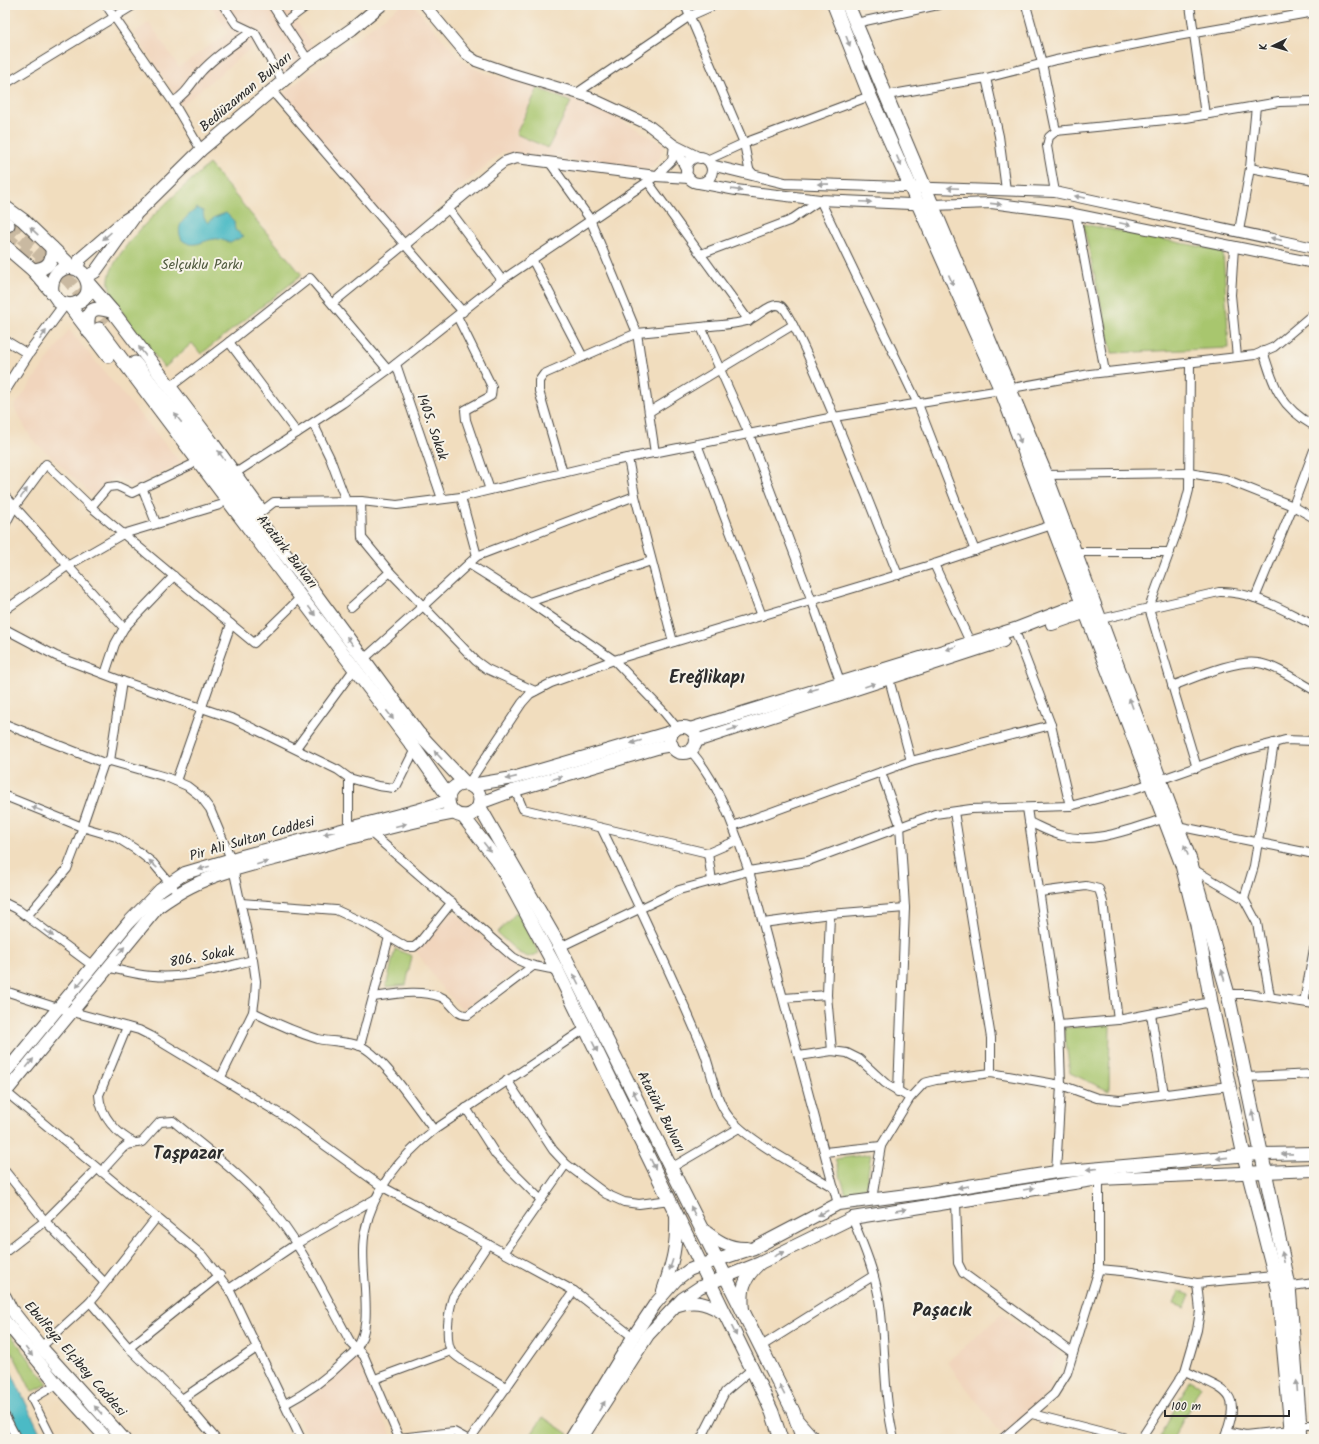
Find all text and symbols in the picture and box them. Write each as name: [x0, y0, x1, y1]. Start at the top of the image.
north arrow: [1253, 26, 1293, 66]
one-way arrow: [845, 36, 851, 47]
text: K: [1255, 42, 1273, 51]
street label: Bediüzaman Bulvarı: [195, 46, 298, 138]
one-way arrow: [895, 155, 902, 167]
one-way arrow: [817, 181, 829, 188]
one-way arrow: [946, 185, 959, 191]
one-way arrow: [731, 187, 743, 193]
one-way arrow: [1074, 194, 1087, 200]
one-way arrow: [860, 199, 873, 205]
one-way arrow: [990, 200, 1002, 207]
one-way arrow: [1118, 222, 1131, 228]
one-way arrow: [29, 227, 40, 236]
one-way arrow: [102, 231, 112, 240]
one-way arrow: [1270, 236, 1282, 242]
park label: Selçuklu Parkı: [161, 254, 243, 276]
one-way arrow: [948, 274, 954, 285]
one-way arrow: [39, 329, 47, 340]
one-way arrow: [138, 346, 147, 357]
street label: 1405. Sokak: [410, 391, 454, 464]
one-way arrow: [174, 412, 182, 423]
one-way arrow: [1017, 432, 1023, 444]
one-way arrow: [217, 450, 225, 460]
one-way arrow: [20, 488, 28, 499]
street label: Atatürk Bulvarı: [251, 510, 323, 594]
one-way arrow: [307, 605, 316, 616]
one-way arrow: [347, 636, 355, 646]
one-way arrow: [944, 645, 956, 651]
district label: Ereğlikapı: [669, 664, 745, 693]
one-way arrow: [864, 682, 876, 688]
one-way arrow: [807, 687, 819, 693]
one-way arrow: [1127, 696, 1133, 708]
one-way arrow: [385, 709, 394, 720]
one-way arrow: [727, 726, 739, 732]
one-way arrow: [630, 739, 642, 745]
one-way arrow: [434, 750, 443, 760]
one-way arrow: [505, 775, 518, 781]
one-way arrow: [551, 775, 563, 781]
one-way arrow: [31, 805, 43, 811]
street label: Pir Ali Sultan Caddesi: [187, 810, 318, 867]
one-way arrow: [395, 821, 407, 827]
one-way arrow: [323, 831, 335, 837]
one-way arrow: [482, 842, 490, 852]
one-way arrow: [1183, 844, 1189, 856]
one-way arrow: [148, 859, 158, 869]
one-way arrow: [256, 859, 268, 865]
one-way arrow: [197, 865, 209, 871]
one-way arrow: [43, 928, 54, 937]
street label: 806. Sokak: [168, 940, 237, 974]
one-way arrow: [116, 946, 125, 957]
one-way arrow: [1220, 969, 1226, 981]
one-way arrow: [573, 973, 579, 985]
one-way arrow: [75, 977, 84, 988]
one-way arrow: [592, 1042, 598, 1053]
one-way arrow: [25, 1058, 34, 1068]
street label: Atatürk Bulvarı: [631, 1067, 691, 1157]
one-way arrow: [631, 1089, 638, 1101]
one-way arrow: [1250, 1110, 1256, 1122]
district label: Taşpazar: [153, 1140, 225, 1169]
one-way arrow: [1281, 1150, 1293, 1157]
one-way arrow: [1216, 1154, 1228, 1161]
one-way arrow: [650, 1158, 656, 1170]
one-way arrow: [1086, 1166, 1098, 1172]
one-way arrow: [957, 1184, 970, 1190]
one-way arrow: [1023, 1186, 1035, 1192]
one-way arrow: [690, 1206, 696, 1217]
one-way arrow: [894, 1207, 907, 1213]
one-way arrow: [817, 1209, 828, 1216]
one-way arrow: [774, 1250, 785, 1257]
one-way arrow: [1280, 1251, 1286, 1263]
one-way arrow: [668, 1259, 674, 1271]
street label: Ebulfeyz Elçibey Caddesi: [18, 1296, 132, 1422]
district label: Paşacık: [912, 1297, 973, 1326]
one-way arrow: [731, 1326, 737, 1337]
one-way arrow: [25, 1346, 34, 1357]
one-way arrow: [1293, 1380, 1300, 1392]
one-way arrow: [779, 1384, 785, 1396]
scale bar: [1165, 1392, 1289, 1418]
text: 100 m: [1171, 1397, 1202, 1416]
one-way arrow: [599, 1400, 606, 1412]
one-way arrow: [93, 1405, 103, 1415]

